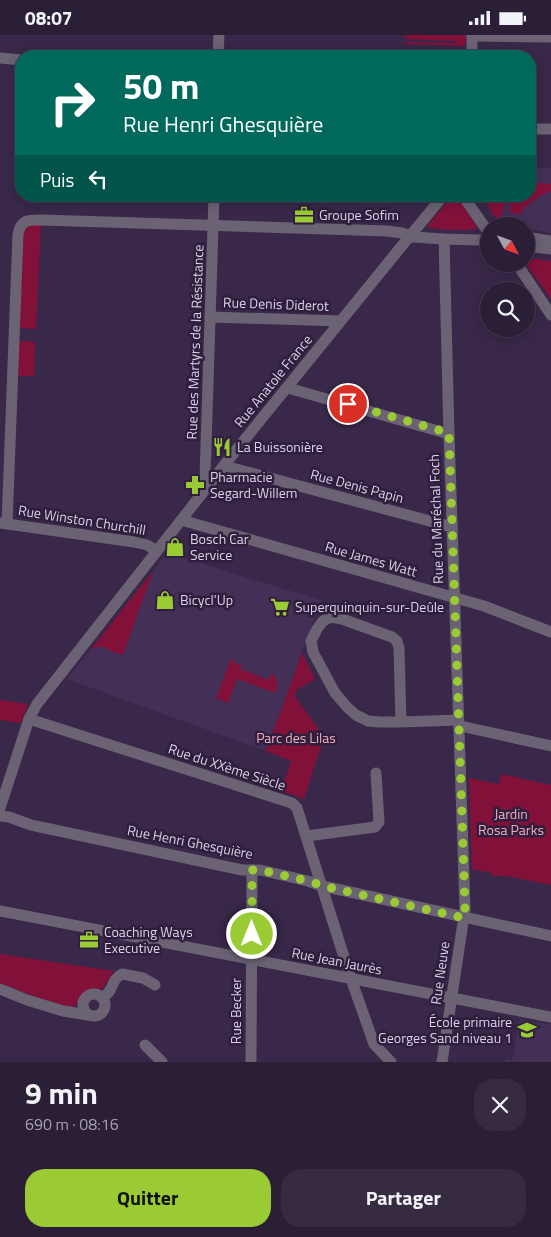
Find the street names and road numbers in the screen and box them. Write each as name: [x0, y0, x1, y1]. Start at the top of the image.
street label: Rue des Martyrs de la Résistance: [181, 244, 208, 440]
street label: Rue Denis Diderot: [223, 291, 329, 316]
street label: Rue Anatole France: [228, 330, 317, 432]
street label: Rue du Maréchal Foch: [423, 454, 448, 584]
street label: Rue Denis Papin: [308, 463, 406, 508]
street label: Rue Winston Churchill: [17, 499, 147, 540]
street label: Rue James Watt: [323, 535, 420, 582]
street label: Rue du XXème Siècle: [166, 738, 289, 795]
street label: Rue Henri Ghesquière: [125, 819, 255, 864]
street label: Rue Neuve: [425, 940, 454, 1006]
street label: Rue Jean Jaurès: [290, 941, 384, 980]
street label: Rue Becker: [225, 978, 246, 1044]

